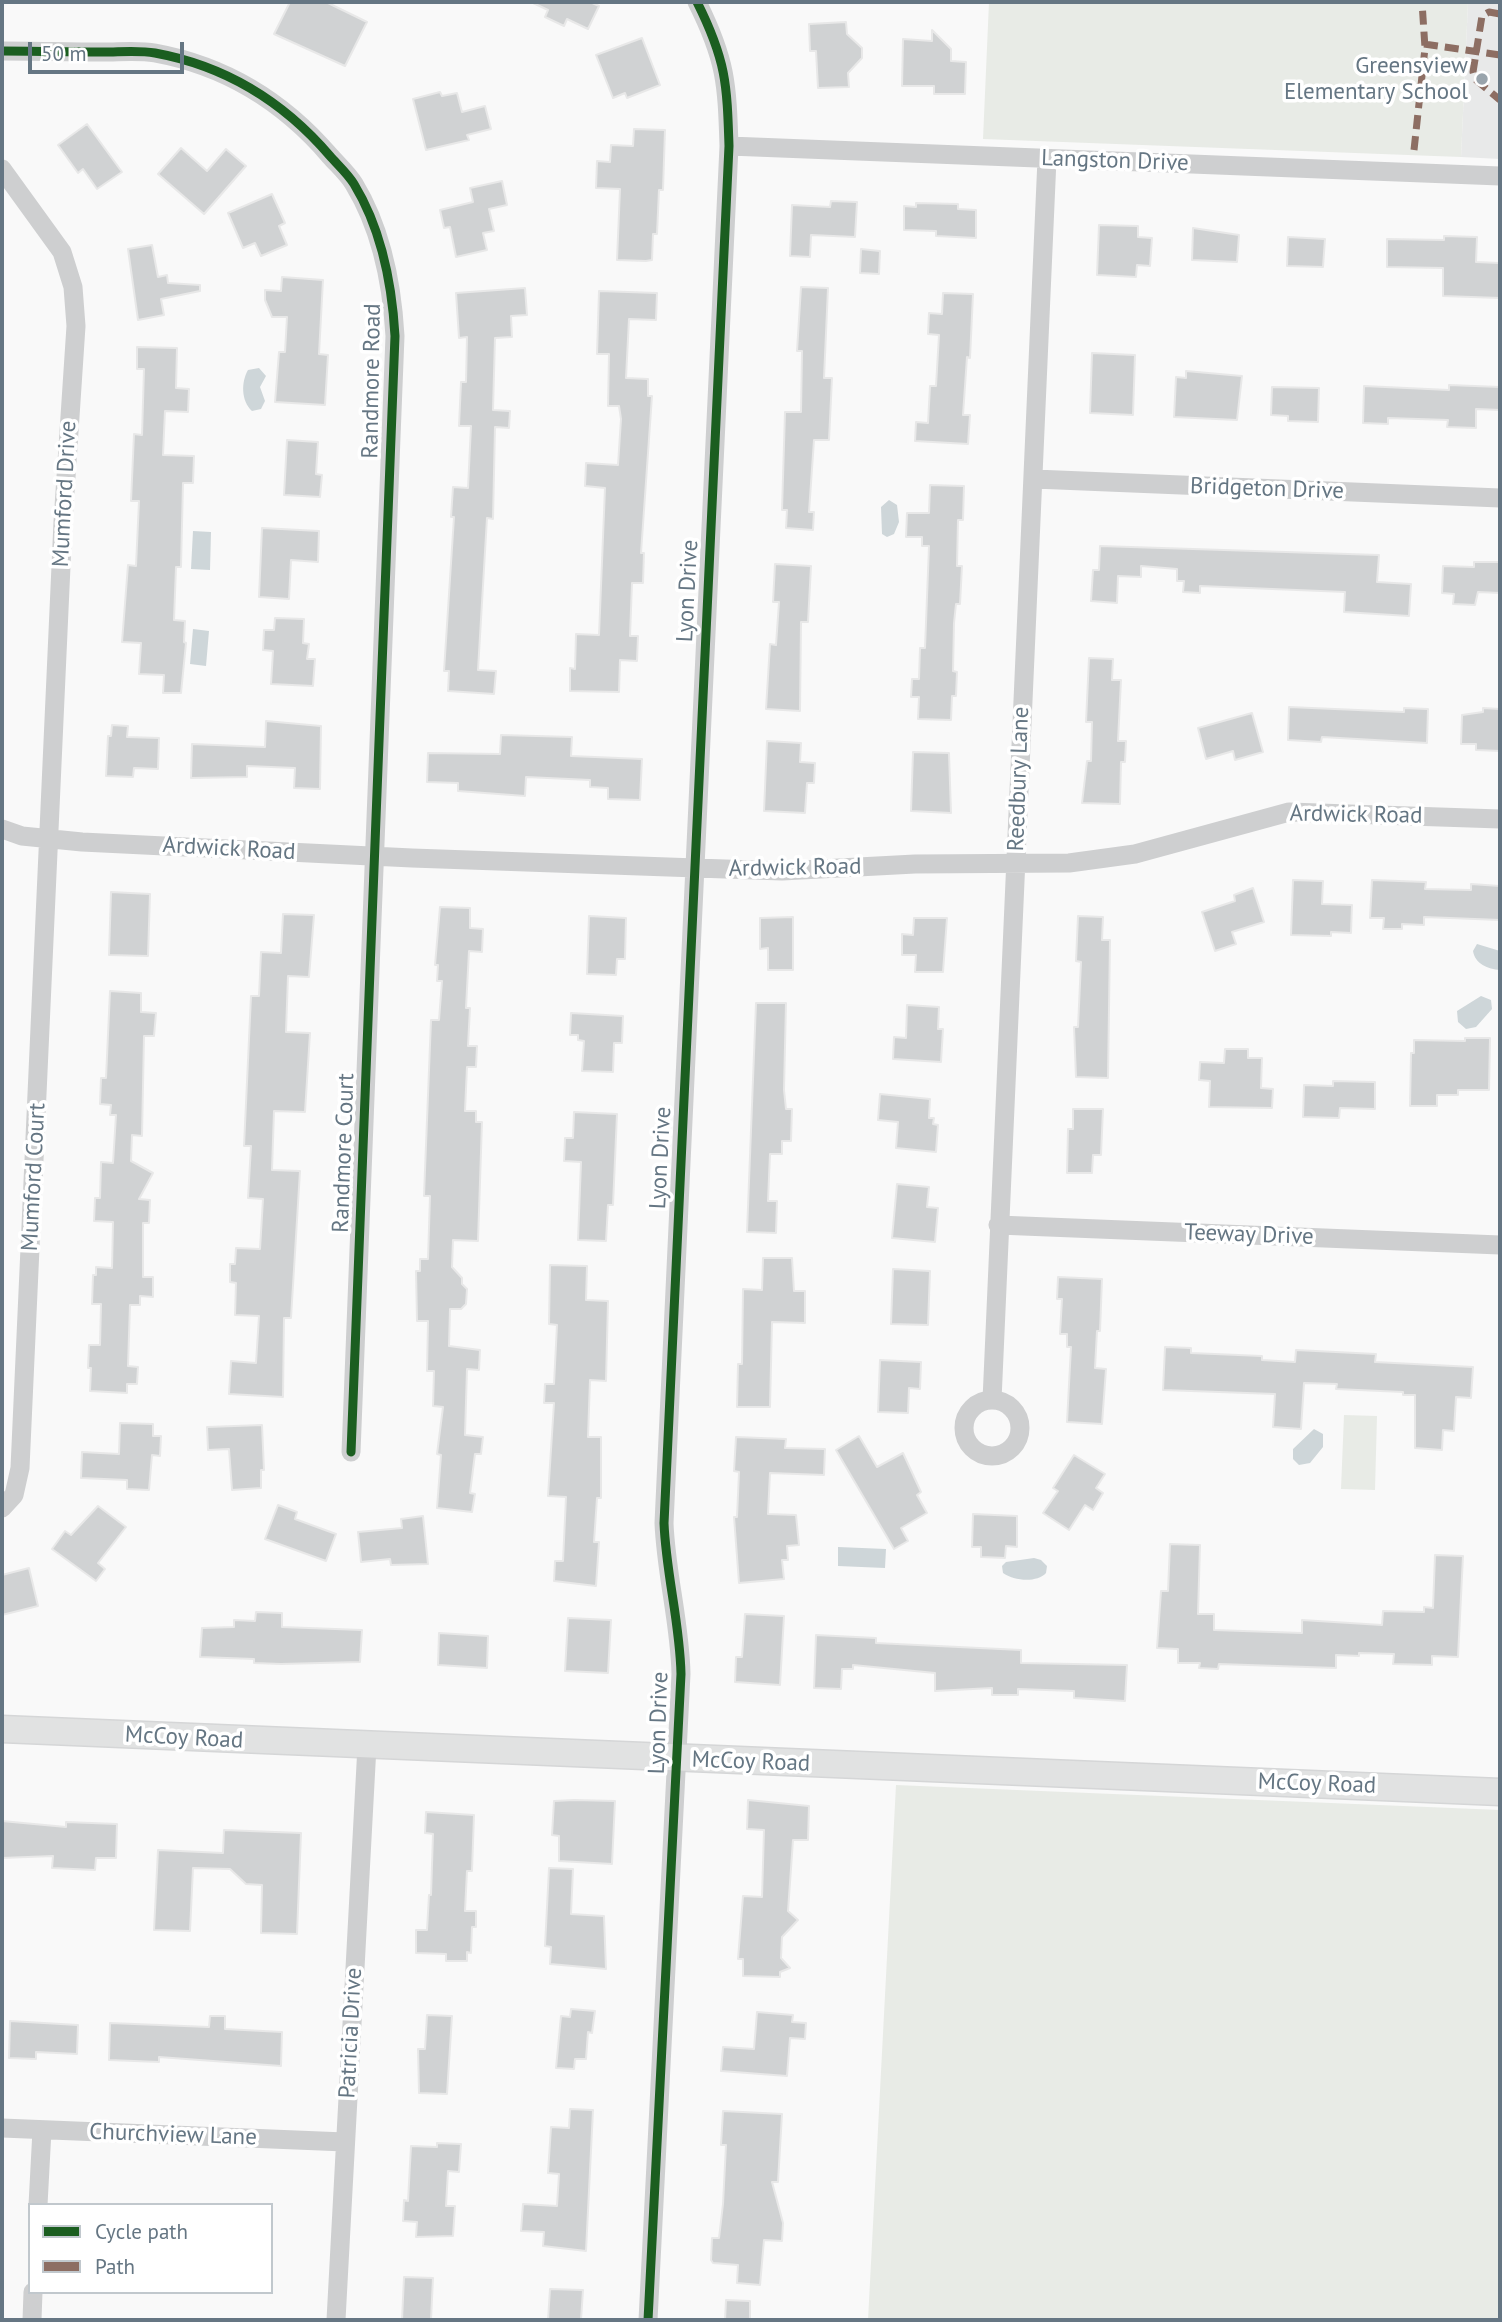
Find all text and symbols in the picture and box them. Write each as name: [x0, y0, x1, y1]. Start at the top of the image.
scale bar: [32, 28, 187, 72]
text: 50 m: [41, 40, 87, 67]
place label: Greensview Elementary School: [1284, 52, 1468, 106]
marker: Greensview Elementary School: [1474, 71, 1490, 87]
street label: Langston Drive: [1041, 145, 1189, 177]
street label: Randmore Road: [357, 303, 387, 459]
street label: Mumford Drive: [47, 420, 83, 568]
street label: Bridgeton Drive: [1190, 473, 1344, 505]
street label: Lyon Drive: [672, 539, 704, 643]
street label: Reedbury Lane: [1003, 706, 1035, 852]
street label: Ardwick Road: [1289, 800, 1423, 830]
street label: Ardwick Road: [162, 832, 296, 866]
street label: Ardwick Road: [728, 853, 862, 883]
street label: Randmore Court: [327, 1073, 361, 1233]
street label: Mumford Court: [16, 1102, 52, 1252]
street label: Lyon Drive: [645, 1106, 677, 1210]
street label: Teeway Drive: [1184, 1219, 1314, 1251]
street label: Lyon Drive: [643, 1671, 675, 1775]
street label: McCoy Road: [124, 1721, 244, 1755]
street label: McCoy Road: [691, 1746, 811, 1778]
street label: McCoy Road: [1257, 1768, 1377, 1800]
street label: Patricia Drive: [334, 1967, 368, 2099]
street label: Churchview Lane: [89, 2118, 257, 2152]
legend: [28, 2203, 273, 2294]
text: Cycle path: [95, 2218, 188, 2245]
text: Path: [95, 2253, 135, 2280]

